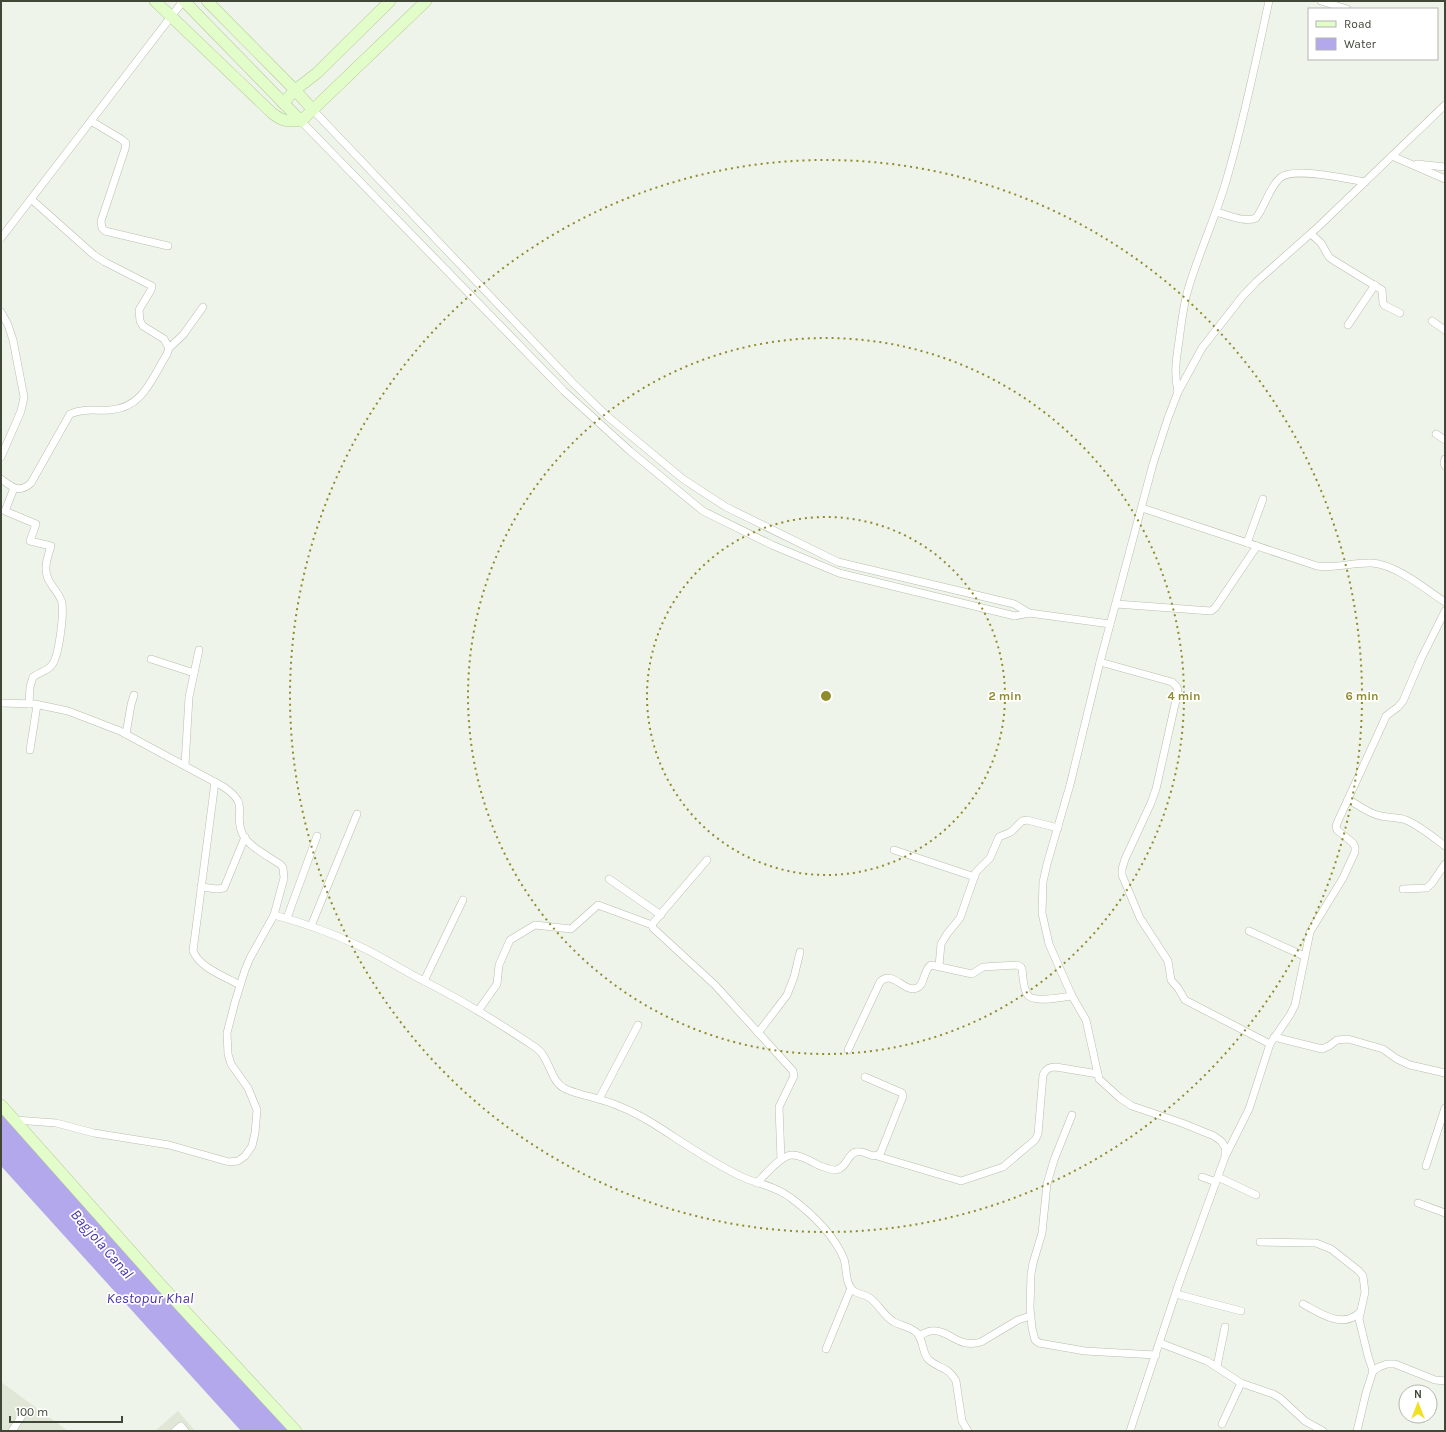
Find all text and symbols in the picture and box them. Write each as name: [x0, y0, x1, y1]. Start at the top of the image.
legend: [1308, 8, 1438, 60]
text: Road: [1344, 17, 1372, 31]
text: Water: [1344, 37, 1377, 51]
centre of rings: [819, 689, 833, 703]
text: 2 min: [988, 689, 1022, 703]
text: 4 min: [1168, 689, 1200, 703]
text: 6 min: [1345, 689, 1379, 703]
water label: Bagjola Canal: [67, 1206, 137, 1283]
water label: Kestopur Khal: [107, 1289, 194, 1307]
north arrow: [1398, 1384, 1438, 1424]
text: N: [1414, 1388, 1422, 1401]
scale bar: [10, 1398, 122, 1424]
text: 100 m: [16, 1405, 48, 1419]

